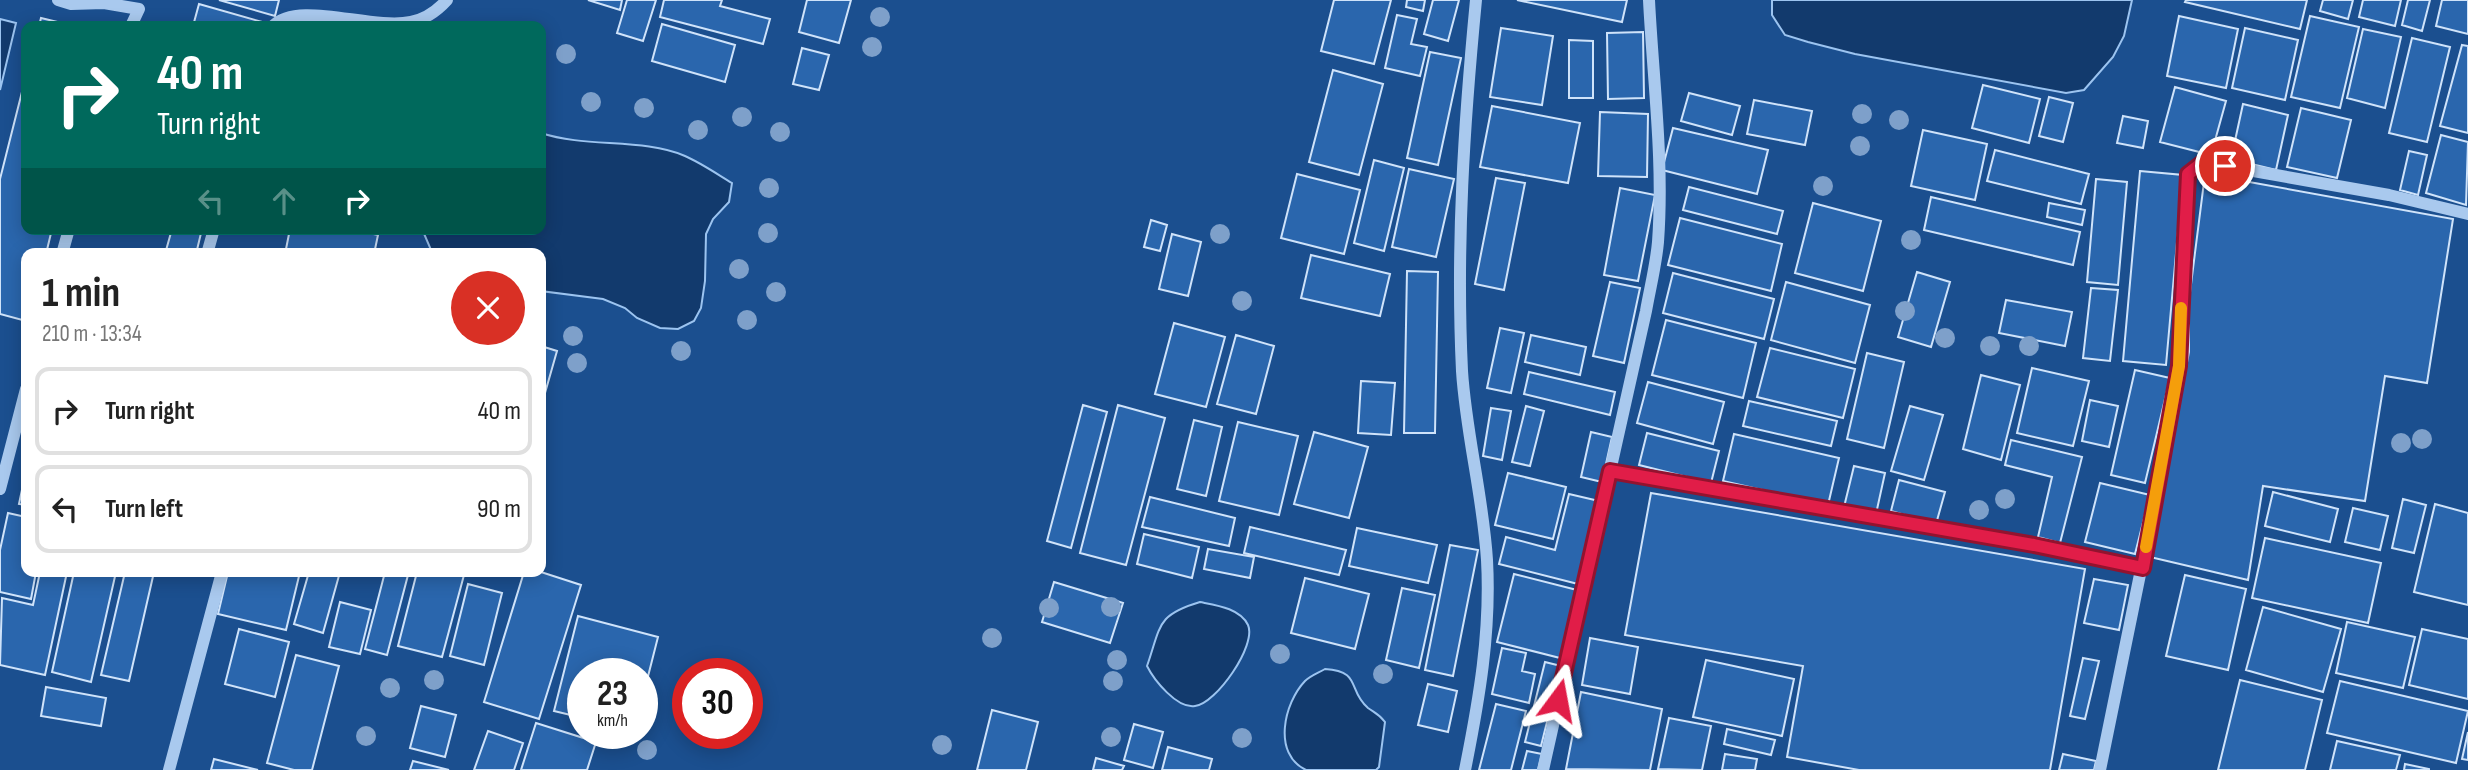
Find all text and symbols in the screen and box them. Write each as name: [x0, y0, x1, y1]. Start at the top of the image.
text: 40 m: [157, 45, 243, 104]
icon: right: [42, 49, 133, 140]
text: Turn right: [157, 105, 261, 144]
pin: [2195, 136, 2255, 196]
icon: arrive: [2206, 147, 2244, 185]
icon: left: [192, 182, 230, 220]
icon: ahead: [265, 182, 303, 220]
icon: right: [338, 182, 376, 220]
text: 1 min: [42, 268, 120, 319]
button: close: [451, 271, 525, 345]
text: 210 m · 13:34: [42, 320, 142, 348]
icon: right: [46, 392, 84, 430]
text: Turn right: [105, 396, 194, 427]
text: 40 m: [478, 396, 521, 427]
icon: left: [46, 490, 84, 528]
text: Turn left: [105, 494, 183, 525]
text: 90 m: [477, 494, 521, 525]
speed limit sign: 30: [672, 658, 763, 749]
position arrow: [1521, 663, 1595, 737]
text: 23: [597, 673, 628, 716]
text: km/h: [597, 710, 628, 731]

